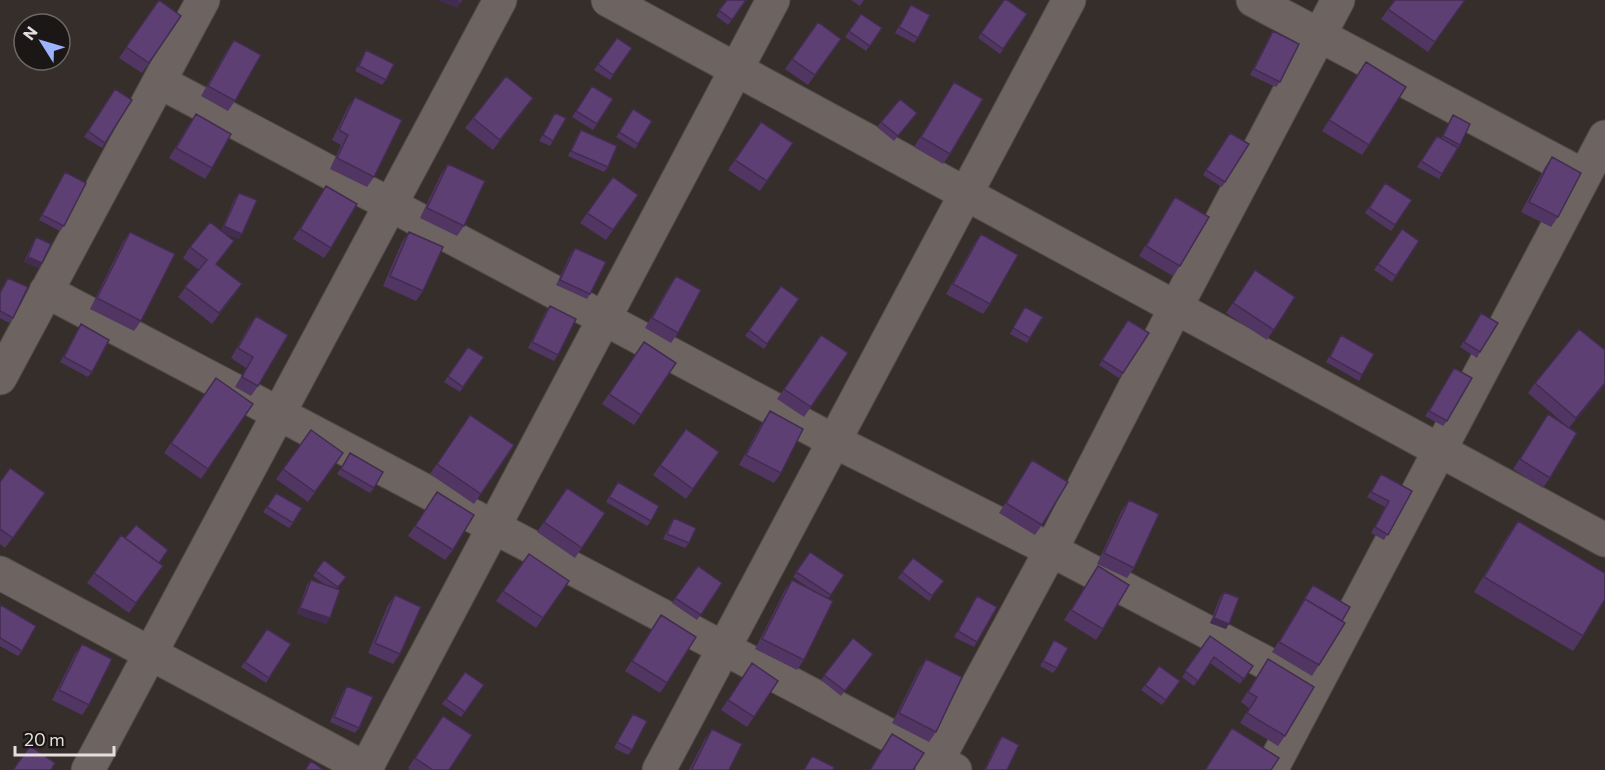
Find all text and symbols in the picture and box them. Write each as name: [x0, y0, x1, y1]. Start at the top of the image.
north arrow: [12, 12, 72, 72]
text: N: [18, 22, 41, 43]
scale bar: [15, 719, 114, 757]
text: 20 m: [24, 728, 65, 750]

